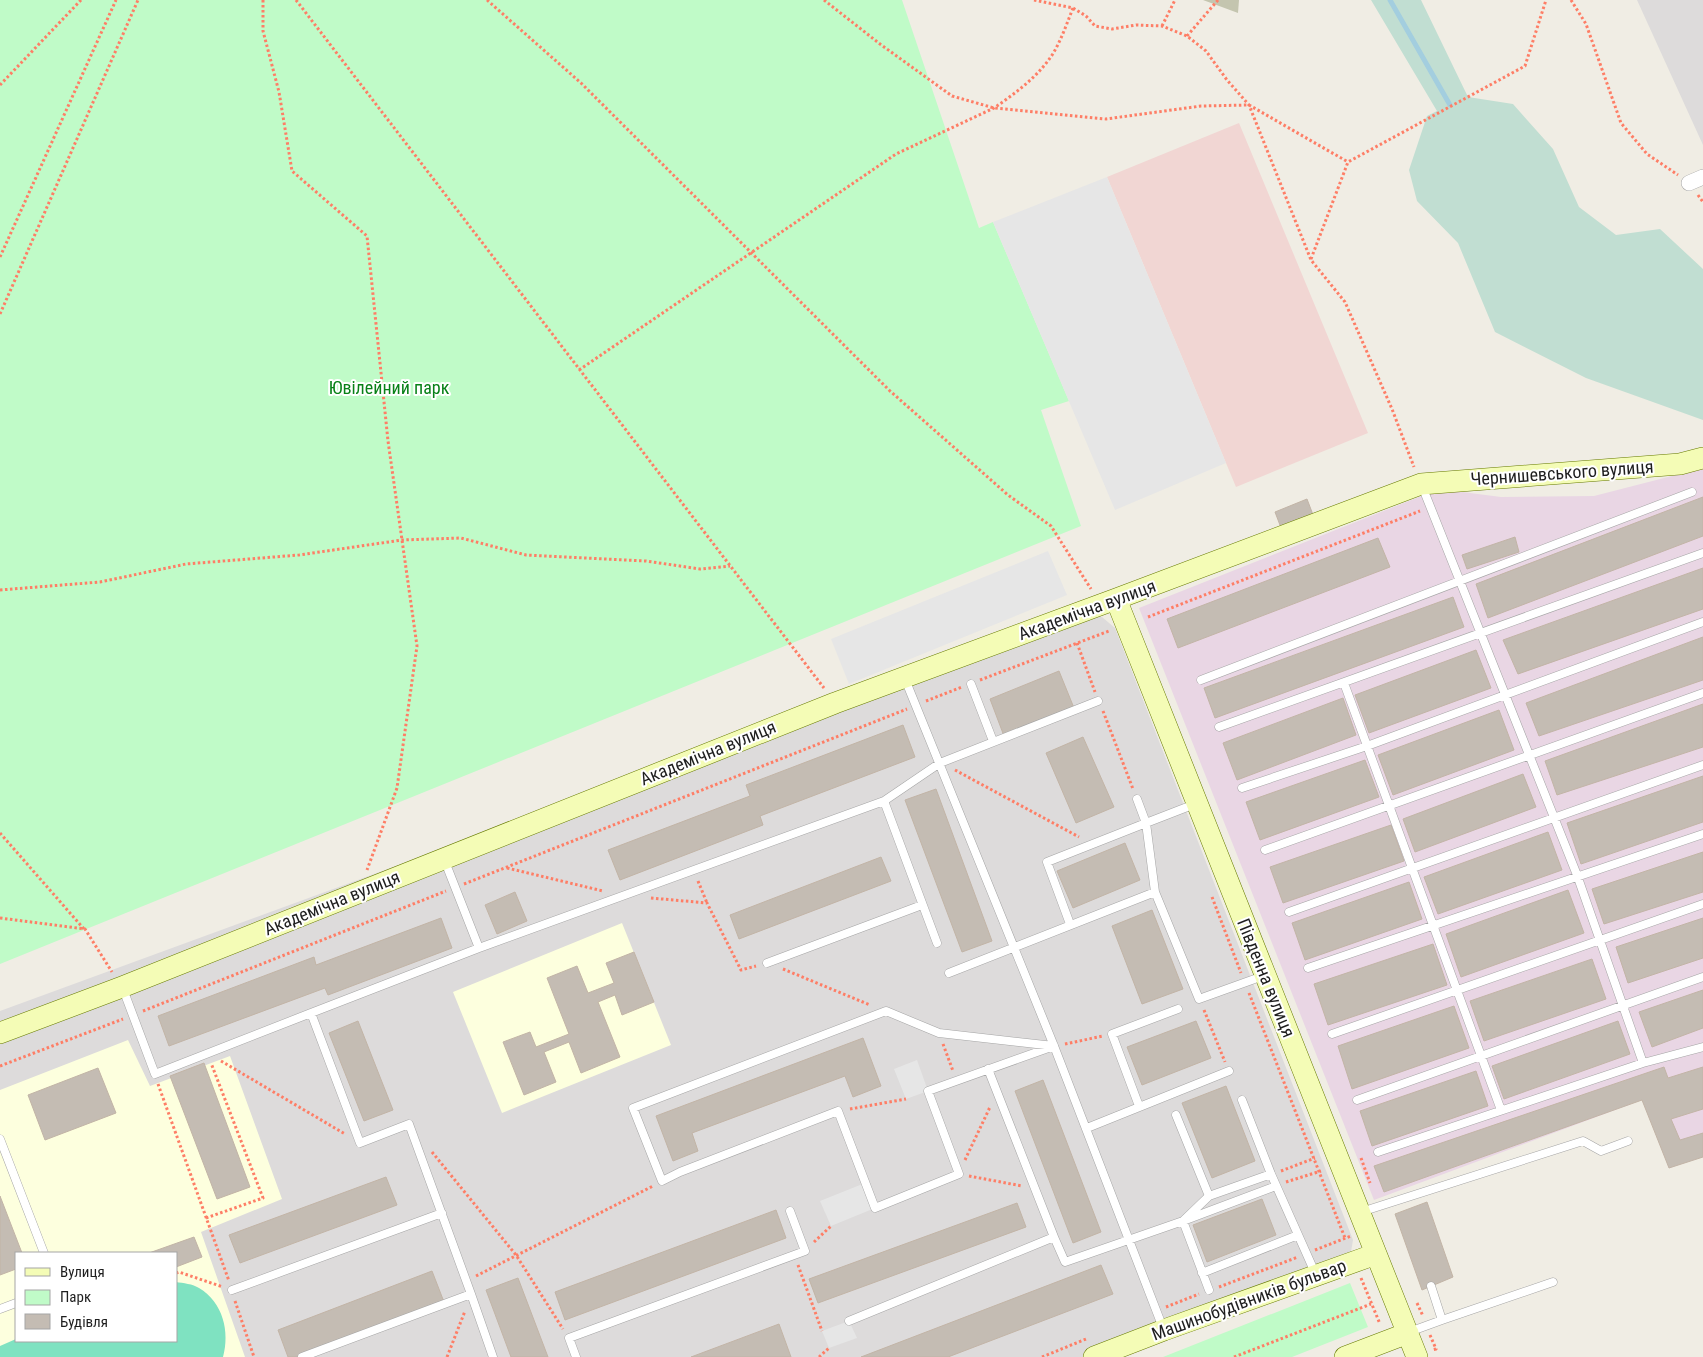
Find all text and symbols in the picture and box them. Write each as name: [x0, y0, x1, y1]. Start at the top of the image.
park label: Ювілейний парк: [329, 377, 450, 398]
street label: Чернишевського вулиця: [1470, 456, 1654, 489]
street label: Академічна вулиця: [1015, 575, 1158, 644]
street label: Академічна вулиця: [637, 716, 779, 789]
street label: Академічна вулиця: [261, 866, 403, 939]
street label: Південна вулиця: [1233, 915, 1300, 1040]
legend: [15, 1252, 178, 1342]
street label: Машинобудівників бульвар: [1149, 1255, 1349, 1345]
text: Вулиця: [60, 1263, 105, 1281]
text: Парк: [60, 1288, 91, 1306]
text: Будівля: [60, 1313, 108, 1331]

